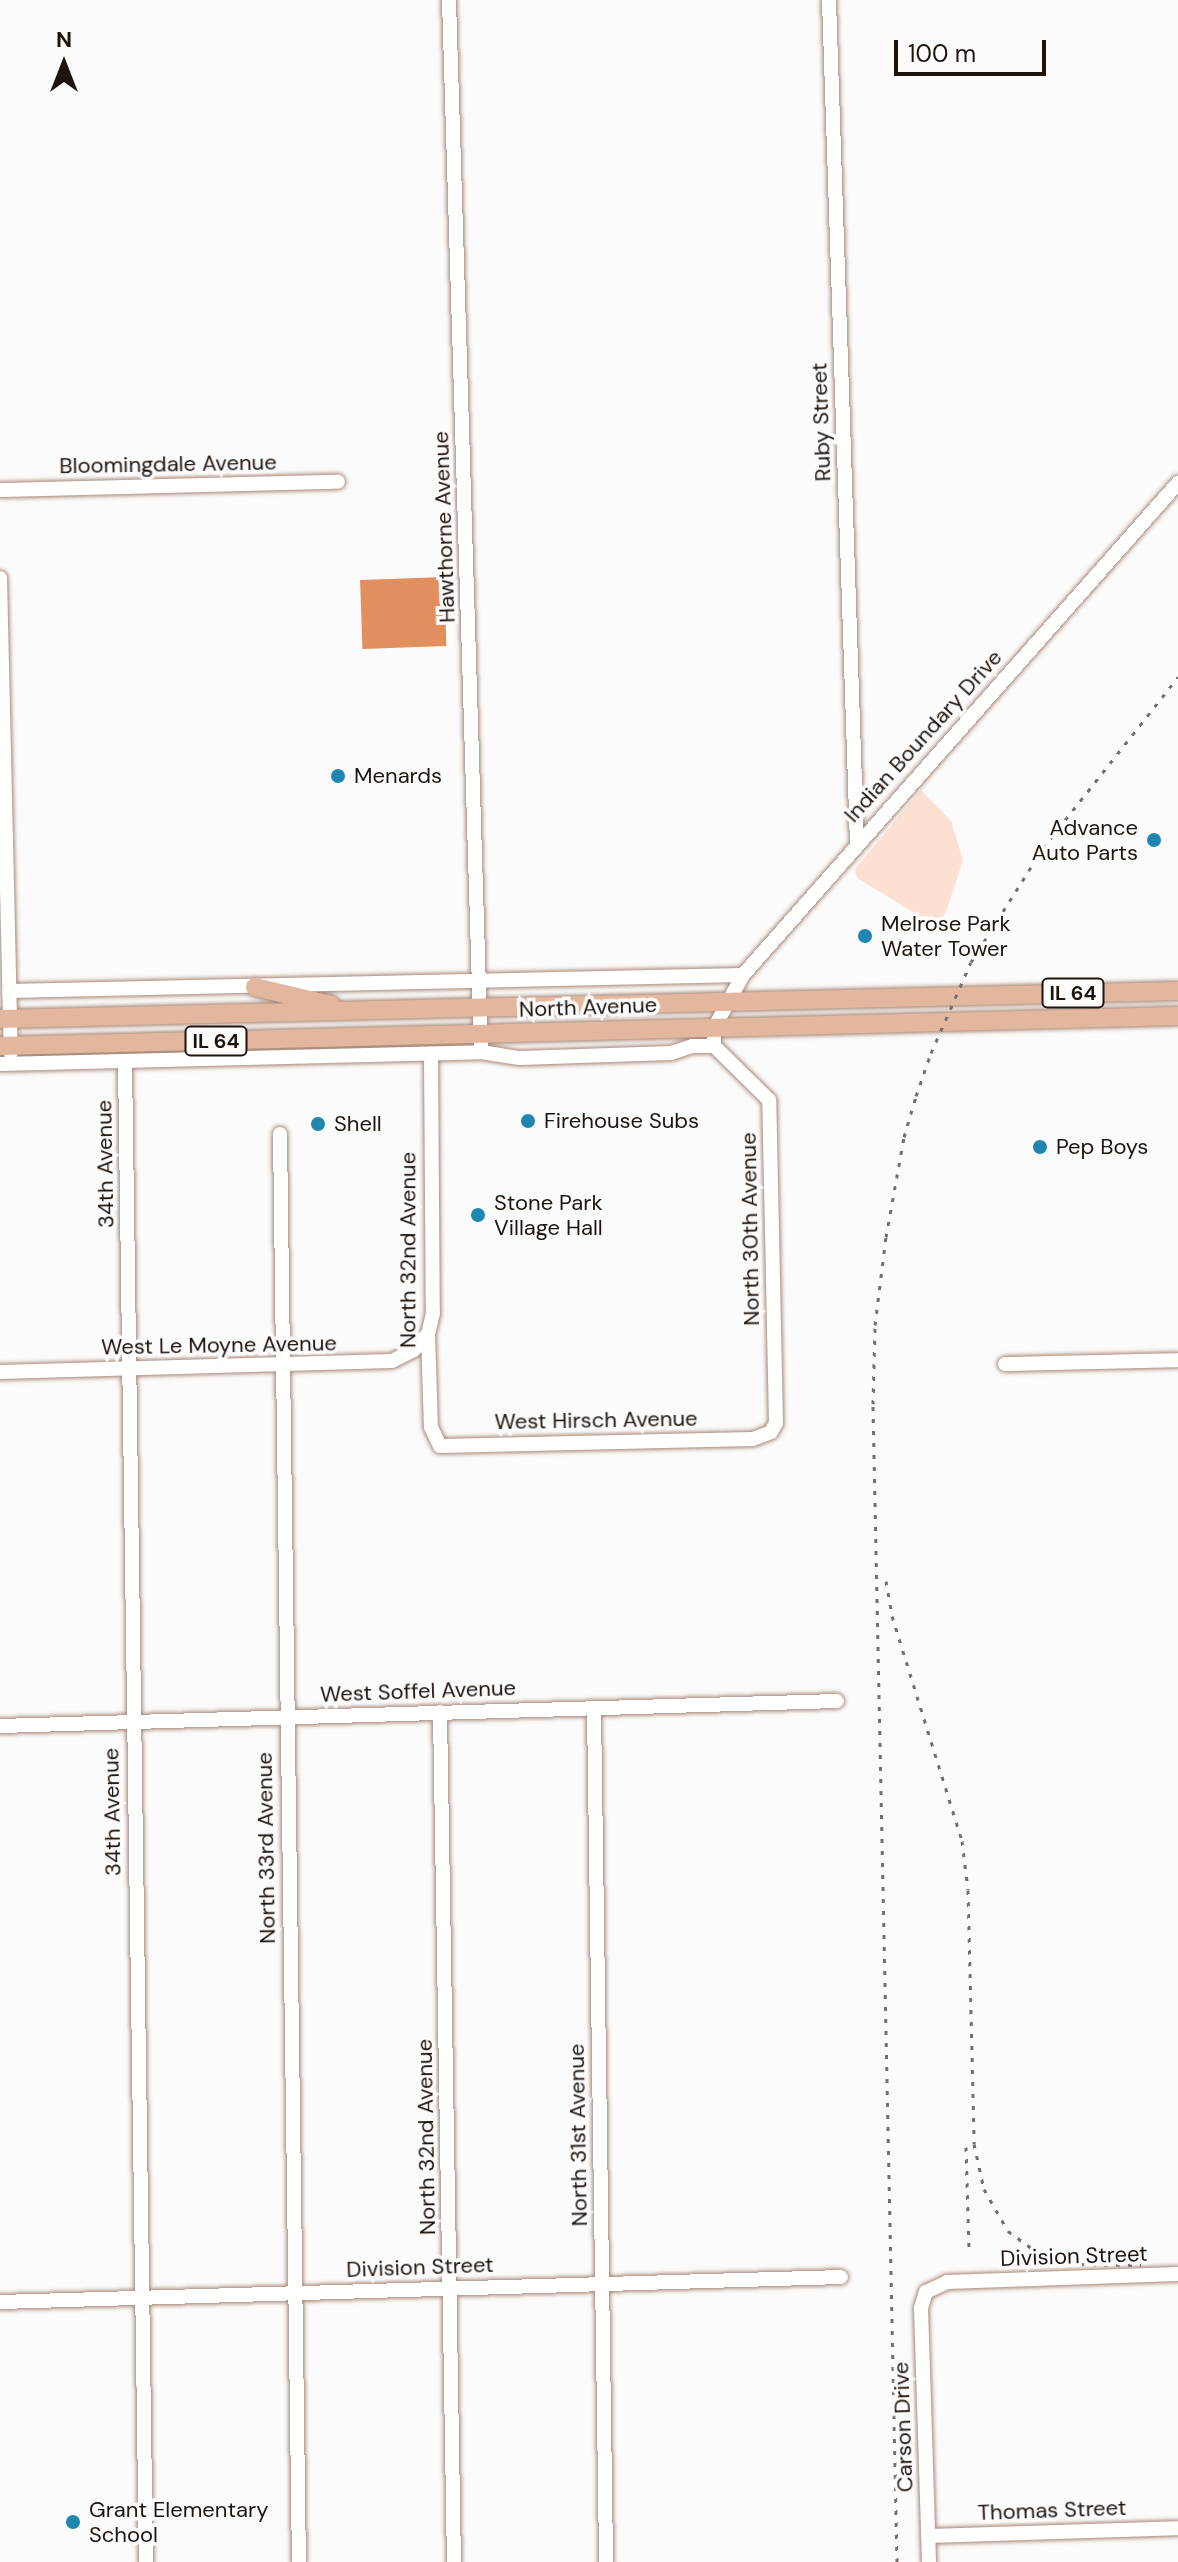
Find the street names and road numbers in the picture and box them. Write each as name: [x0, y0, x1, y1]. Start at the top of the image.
street label: Ruby Street: [806, 362, 836, 482]
street label: Hawthorne Avenue: [427, 431, 461, 623]
street label: Bloomingdale Avenue: [59, 449, 277, 479]
street label: Indian Boundary Drive: [839, 644, 1007, 828]
road number: IL 64: [1041, 977, 1105, 1009]
street label: North Avenue: [518, 991, 658, 1023]
road number: IL 64: [184, 1025, 248, 1057]
street label: 34th Avenue: [91, 1100, 119, 1228]
street label: North 30th Avenue: [735, 1132, 765, 1326]
street label: North 32nd Avenue: [395, 1152, 421, 1348]
street label: West Le Moyne Avenue: [101, 1330, 337, 1360]
street label: West Hirsch Avenue: [494, 1405, 698, 1435]
street label: West Soffel Avenue: [320, 1674, 516, 1708]
street label: 34th Avenue: [98, 1748, 126, 1876]
street label: North 33rd Avenue: [251, 1752, 281, 1944]
street label: North 32nd Avenue: [411, 2039, 441, 2235]
street label: North 31st Avenue: [563, 2043, 593, 2227]
street label: Division Street: [1000, 2240, 1148, 2272]
street label: Division Street: [346, 2251, 494, 2283]
street label: Carson Drive: [888, 2361, 918, 2493]
street label: Thomas Street: [977, 2494, 1127, 2526]

